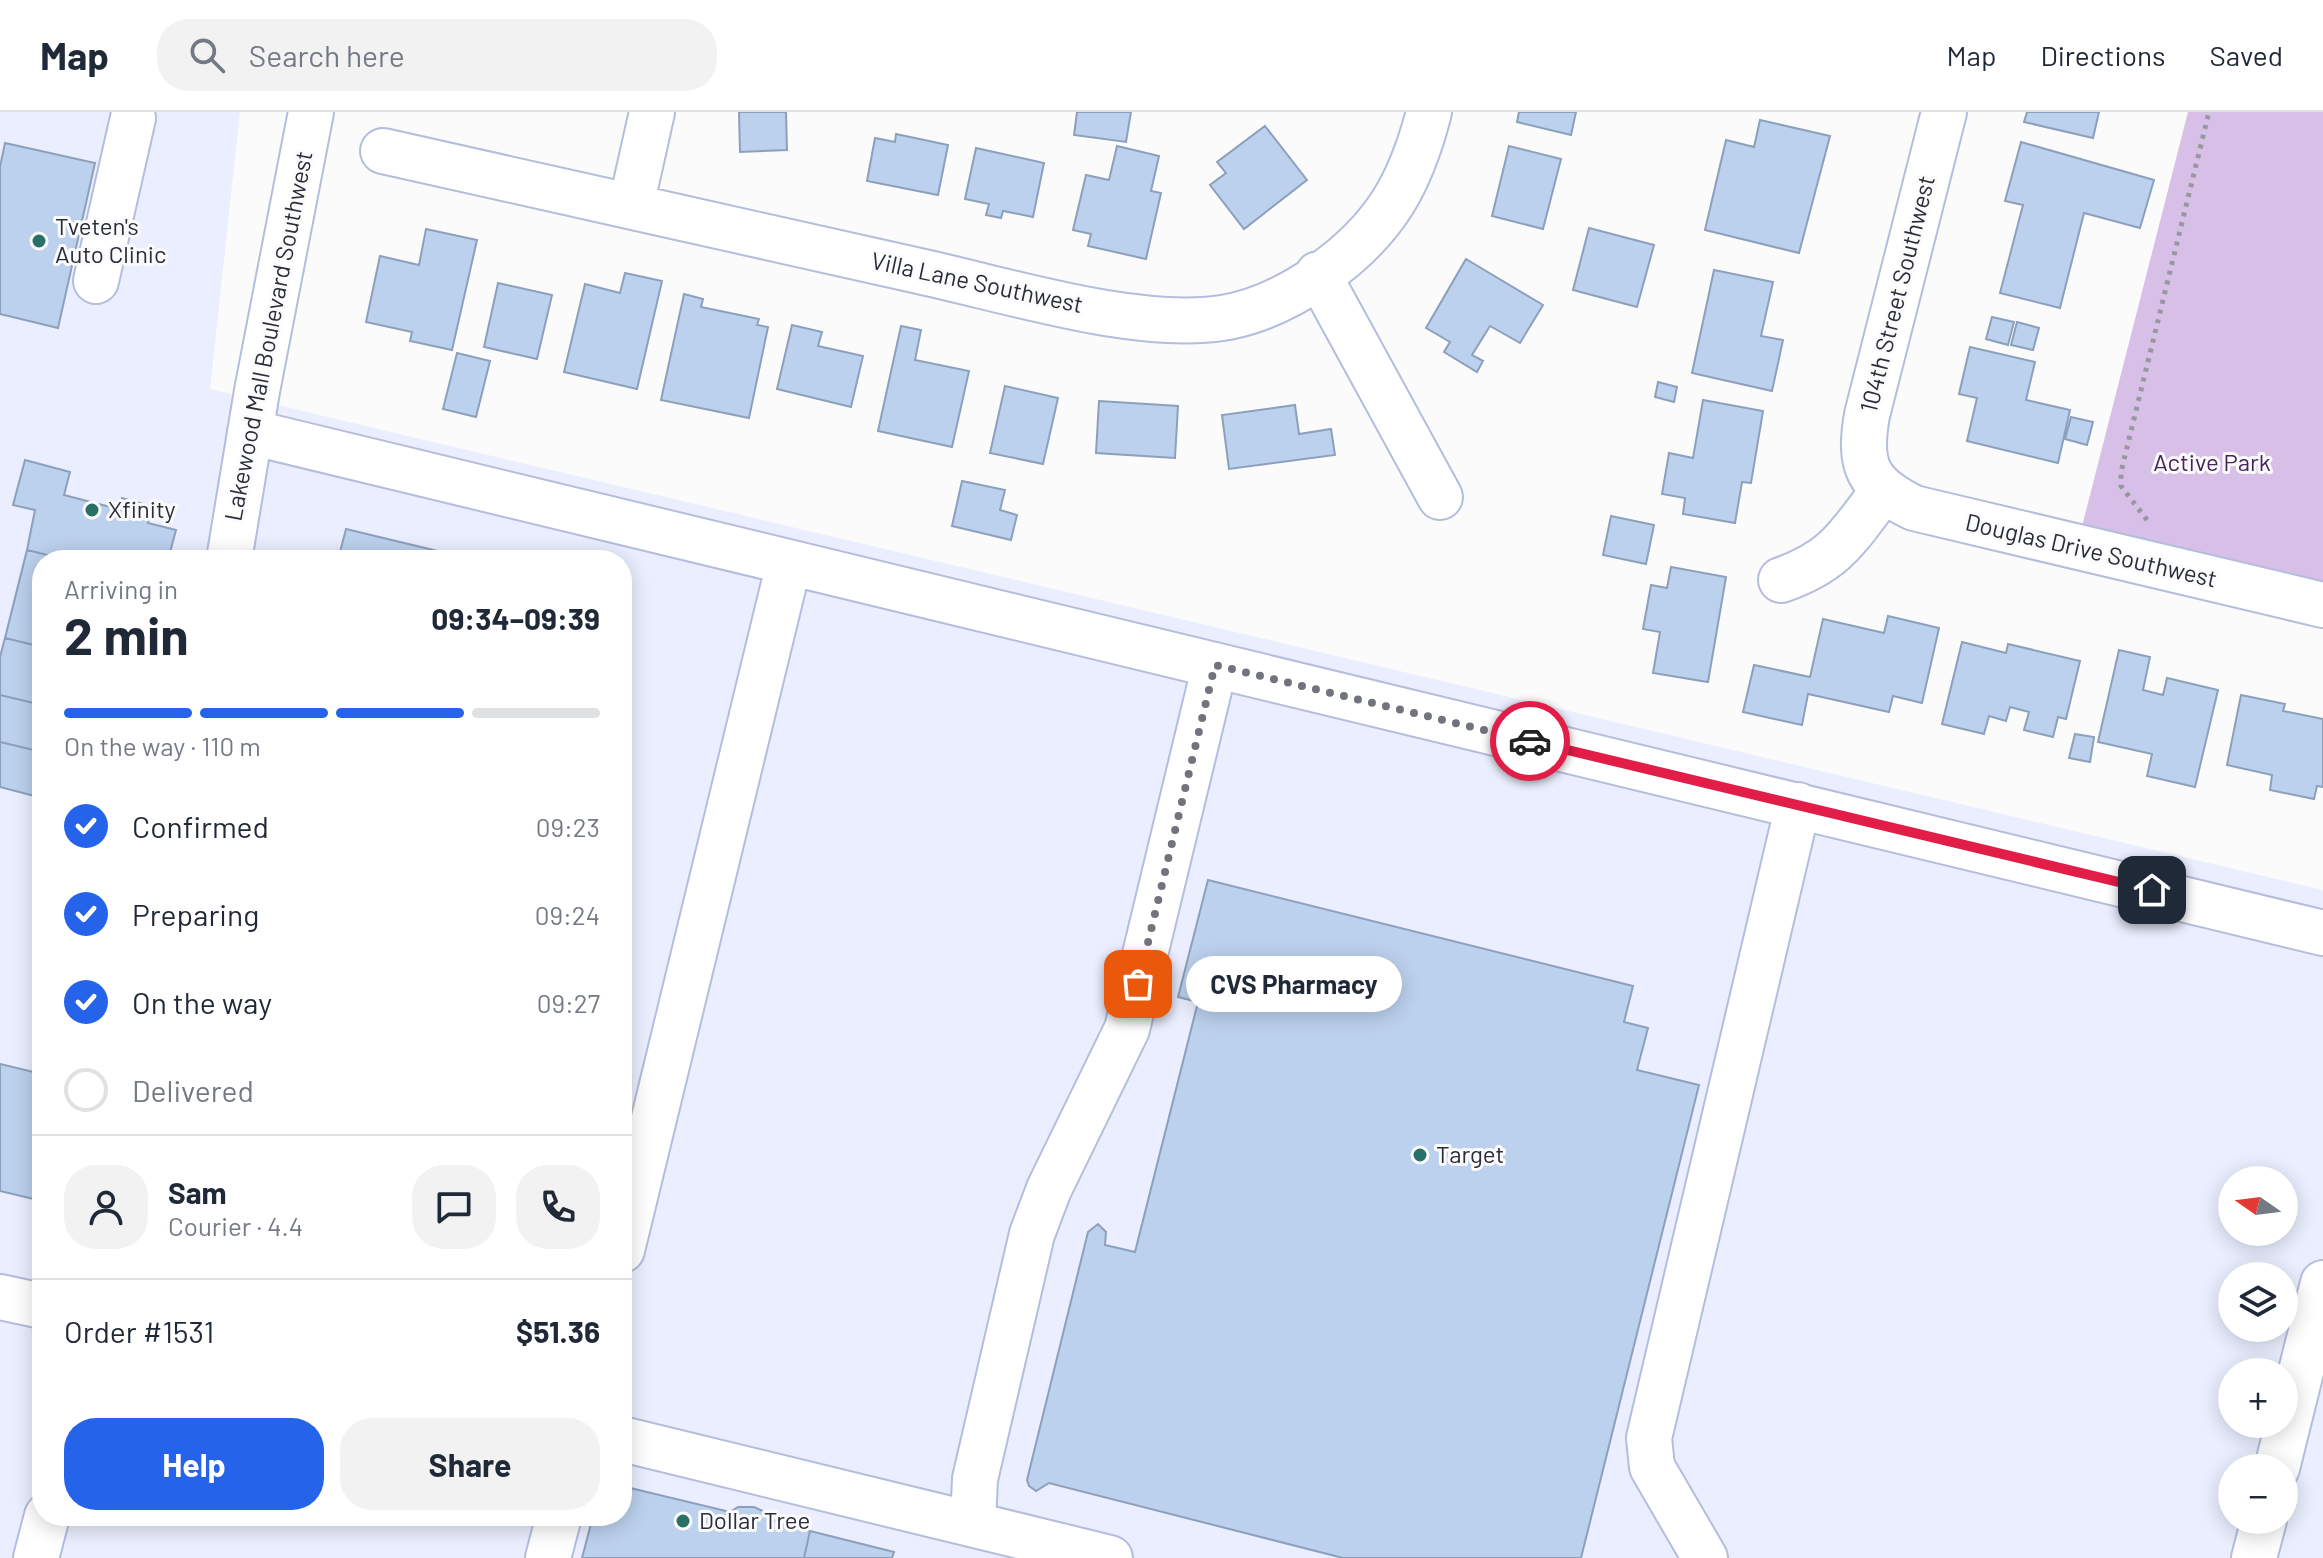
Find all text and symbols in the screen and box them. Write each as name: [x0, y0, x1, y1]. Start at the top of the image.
search box: [157, 19, 717, 91]
text: Map: [40, 32, 109, 78]
icon: search: [185, 33, 229, 77]
text: Search here: [249, 37, 405, 73]
text: Map: [1947, 38, 1996, 72]
text: Directions: [2040, 38, 2166, 72]
text: Saved: [2210, 38, 2283, 72]
street label: Lakewood Mall Boulevard Southwest: [217, 148, 318, 523]
street label: 104th Street Southwest: [1853, 172, 1940, 415]
place label: Tveten's Auto Clinic: [55, 211, 166, 268]
marker: Tveten's Auto Clinic: [30, 232, 48, 250]
street label: Villa Lane Southwest: [869, 245, 1086, 318]
park label: Active Park: [2153, 447, 2271, 476]
place label: Xfinity: [108, 494, 176, 523]
marker: Xfinity: [83, 501, 101, 519]
street label: Douglas Drive Southwest: [1963, 506, 2220, 593]
text: Arriving in: [64, 573, 178, 604]
text: 09:34–09:39: [431, 600, 600, 636]
text: 2 min: [64, 603, 189, 665]
courier: [1490, 701, 1570, 781]
icon: car: [1508, 719, 1552, 763]
text: On the way · 110 m: [64, 730, 261, 761]
icon: check: [64, 804, 108, 848]
text: Confirmed: [132, 808, 269, 844]
text: 09:23: [536, 811, 600, 842]
pin: [2118, 856, 2186, 924]
icon: home: [2130, 868, 2174, 912]
icon: check: [64, 892, 108, 936]
text: Preparing: [132, 896, 259, 932]
text: 09:24: [535, 899, 600, 930]
pin: [1104, 950, 1172, 1018]
callout: CVS Pharmacy: [1186, 956, 1402, 1012]
icon: bag: [1116, 962, 1160, 1006]
text: CVS Pharmacy: [1210, 968, 1378, 999]
icon: check: [64, 980, 108, 1024]
text: On the way: [132, 984, 272, 1020]
text: 09:27: [537, 987, 600, 1018]
text: Delivered: [132, 1072, 254, 1108]
place label: Target: [1436, 1139, 1504, 1168]
marker: Target: [1411, 1146, 1429, 1164]
button: person: [64, 1165, 148, 1249]
button: chat: [412, 1165, 496, 1249]
button: phone: [516, 1165, 600, 1249]
north arrow: [2218, 1166, 2298, 1246]
map controls: [2218, 1166, 2298, 1534]
text: Sam: [168, 1174, 227, 1210]
text: Courier · 4.4: [168, 1210, 303, 1241]
button: layers: [2218, 1262, 2298, 1342]
text: Order #1531: [64, 1313, 214, 1349]
text: $51.36: [516, 1313, 600, 1349]
button: +: [2218, 1358, 2298, 1438]
button: Help: [64, 1418, 324, 1510]
button: Share: [340, 1418, 600, 1510]
button: −: [2218, 1454, 2298, 1534]
place label: Dollar Tree: [699, 1505, 810, 1534]
marker: Dollar Tree: [674, 1512, 692, 1530]

